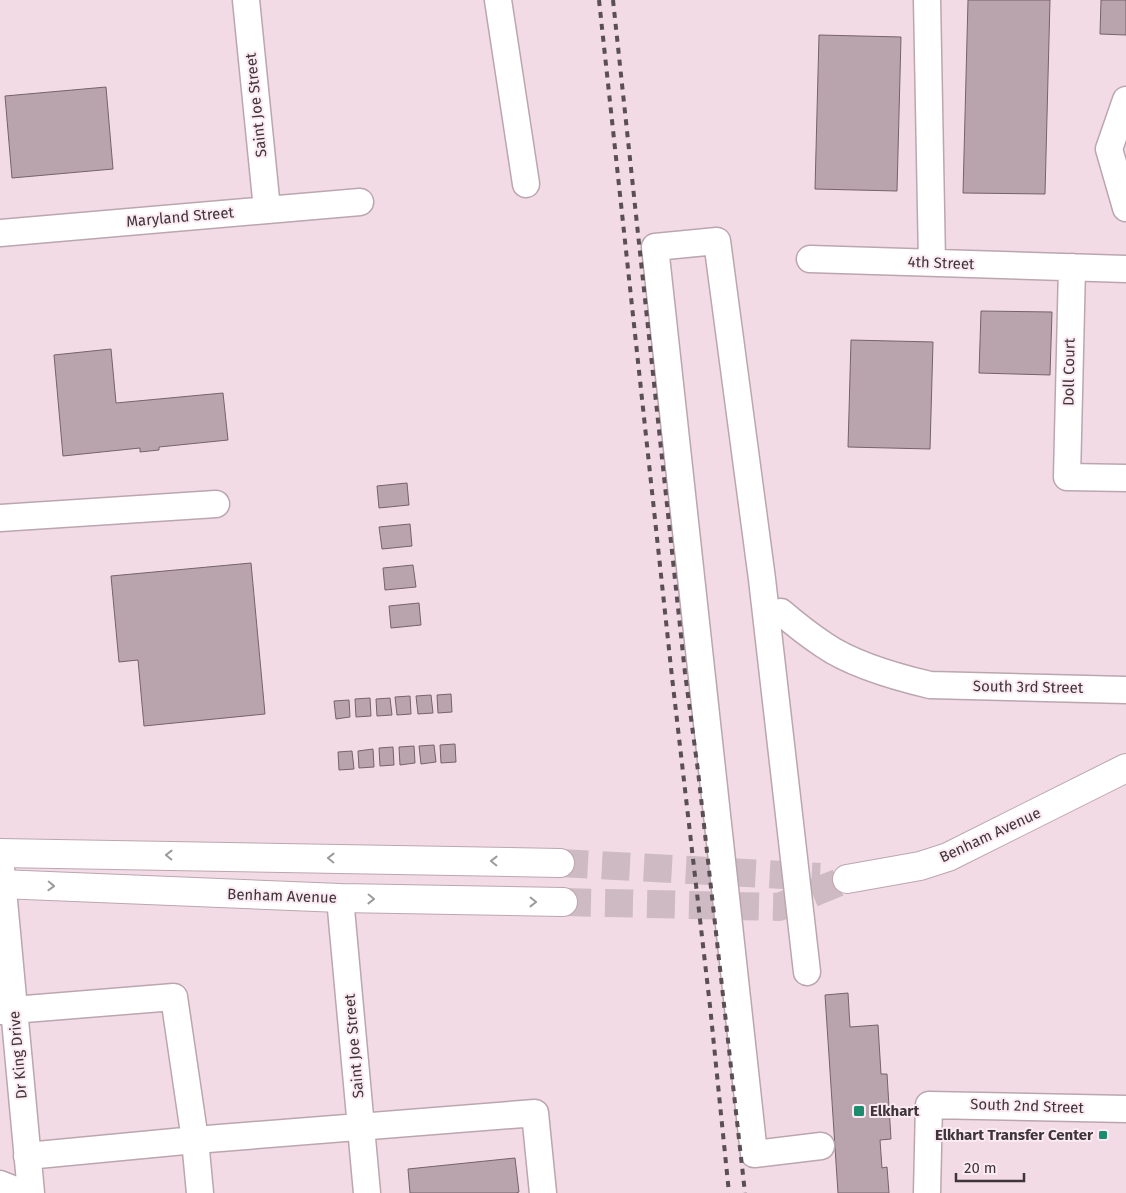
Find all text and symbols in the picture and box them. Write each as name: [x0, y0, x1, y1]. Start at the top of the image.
street label: Saint Joe Street: [242, 51, 270, 158]
street label: Maryland Street: [125, 203, 235, 231]
street label: 4th Street: [907, 253, 975, 273]
street label: Doll Court: [1059, 337, 1079, 406]
street label: South 3rd Street: [973, 677, 1084, 697]
street label: Benham Avenue: [937, 804, 1043, 866]
one-way arrow: [164, 850, 172, 860]
one-way arrow: [327, 853, 334, 863]
one-way arrow: [489, 856, 497, 866]
one-way arrow: [47, 881, 55, 892]
street label: Benham Avenue: [227, 885, 337, 907]
one-way arrow: [368, 894, 375, 904]
one-way arrow: [530, 897, 538, 907]
street label: Saint Joe Street: [340, 992, 368, 1099]
street label: Dr King Drive: [5, 1010, 31, 1100]
street label: South 2nd Street: [970, 1095, 1085, 1117]
place label: Elkhart: [870, 1102, 919, 1120]
marker: Elkhart: [852, 1104, 866, 1118]
place label: Elkhart Transfer Center: [935, 1126, 1094, 1144]
marker: Elkhart Transfer Center: [1097, 1129, 1109, 1141]
scale bar: [956, 1150, 1024, 1182]
text: 20 m: [964, 1159, 997, 1177]

